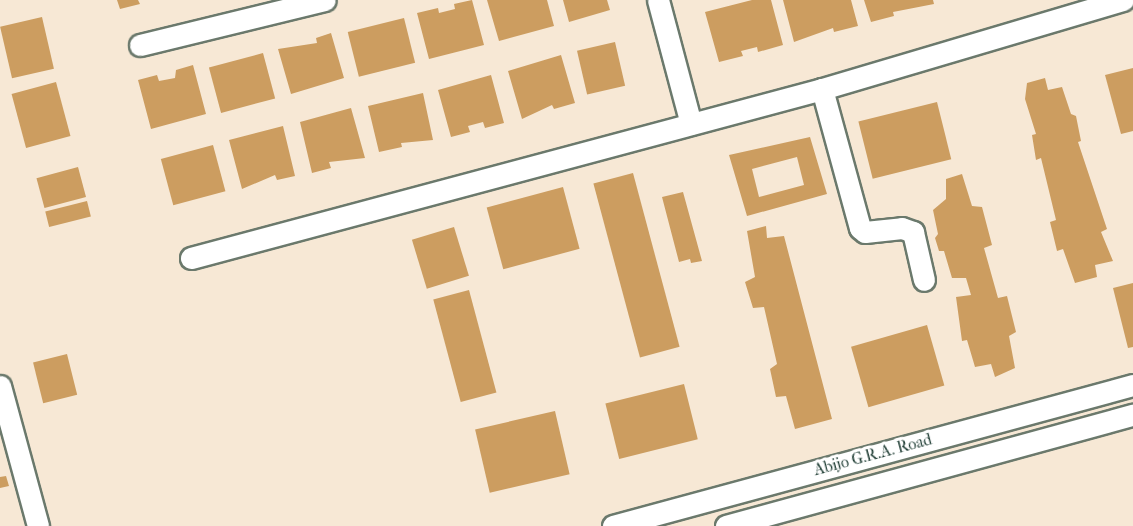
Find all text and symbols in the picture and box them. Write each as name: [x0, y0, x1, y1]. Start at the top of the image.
street label: Abijo G.R.A. Road: [812, 430, 934, 480]

